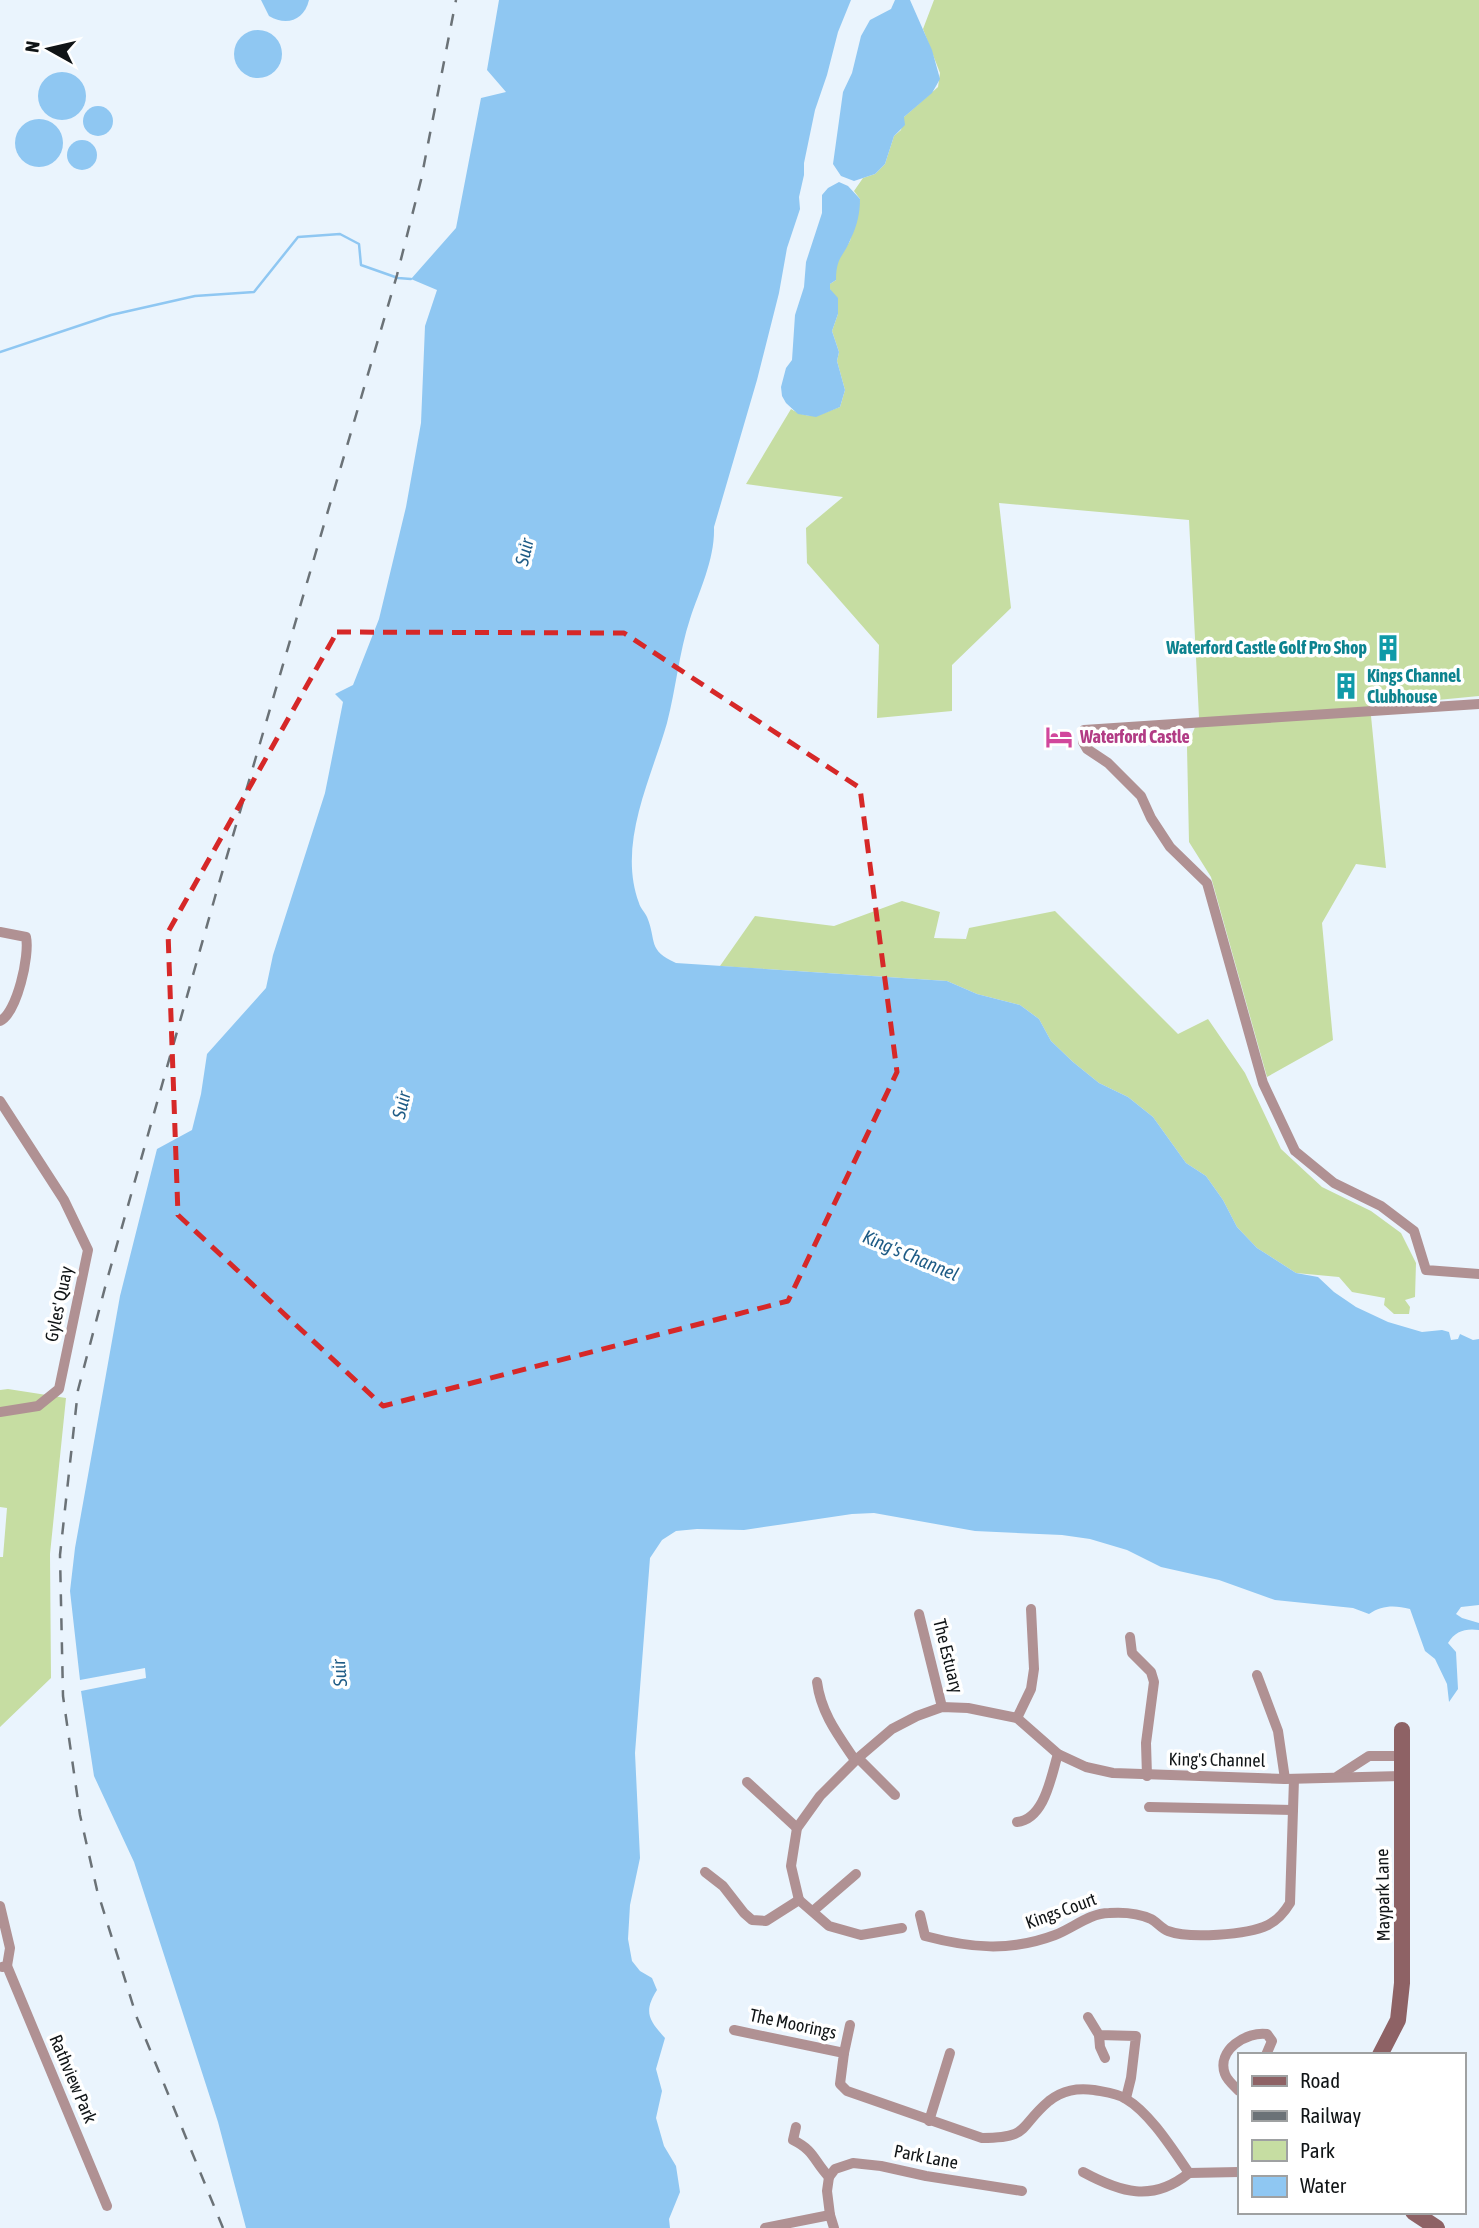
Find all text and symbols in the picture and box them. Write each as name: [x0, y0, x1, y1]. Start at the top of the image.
north arrow: [14, 14, 84, 84]
text: N: [20, 40, 44, 54]
water label: Suir: [510, 535, 538, 569]
building icon: Waterford Castle Golf Pro Shop: [1373, 633, 1403, 663]
place label: Waterford Castle Golf Pro Shop: [1165, 637, 1367, 658]
place label: Kings Channel Clubhouse: [1367, 665, 1461, 707]
building icon: Kings Channel Clubhouse: [1331, 671, 1361, 701]
hotel icon: Waterford Castle: [1044, 722, 1074, 752]
place label: Waterford Castle: [1079, 726, 1190, 747]
water label: Suir: [387, 1088, 415, 1122]
water label: King's Channel: [860, 1225, 962, 1285]
street label: Gyles' Quay: [40, 1264, 77, 1343]
street label: The Estuary: [929, 1617, 968, 1695]
water label: Suir: [327, 1657, 351, 1688]
street label: King's Channel: [1168, 1748, 1266, 1771]
street label: Maypark Lane: [1371, 1848, 1394, 1942]
street label: Kings Court: [1023, 1888, 1099, 1933]
street label: The Moorings: [748, 2004, 838, 2043]
street label: Rathview Park: [45, 2031, 102, 2126]
legend: [1238, 2053, 1465, 2214]
text: Road: [1300, 2068, 1340, 2092]
text: Railway: [1300, 2103, 1362, 2127]
text: Park: [1300, 2138, 1335, 2162]
street label: Park Lane: [892, 2140, 960, 2173]
text: Water: [1300, 2173, 1347, 2197]

